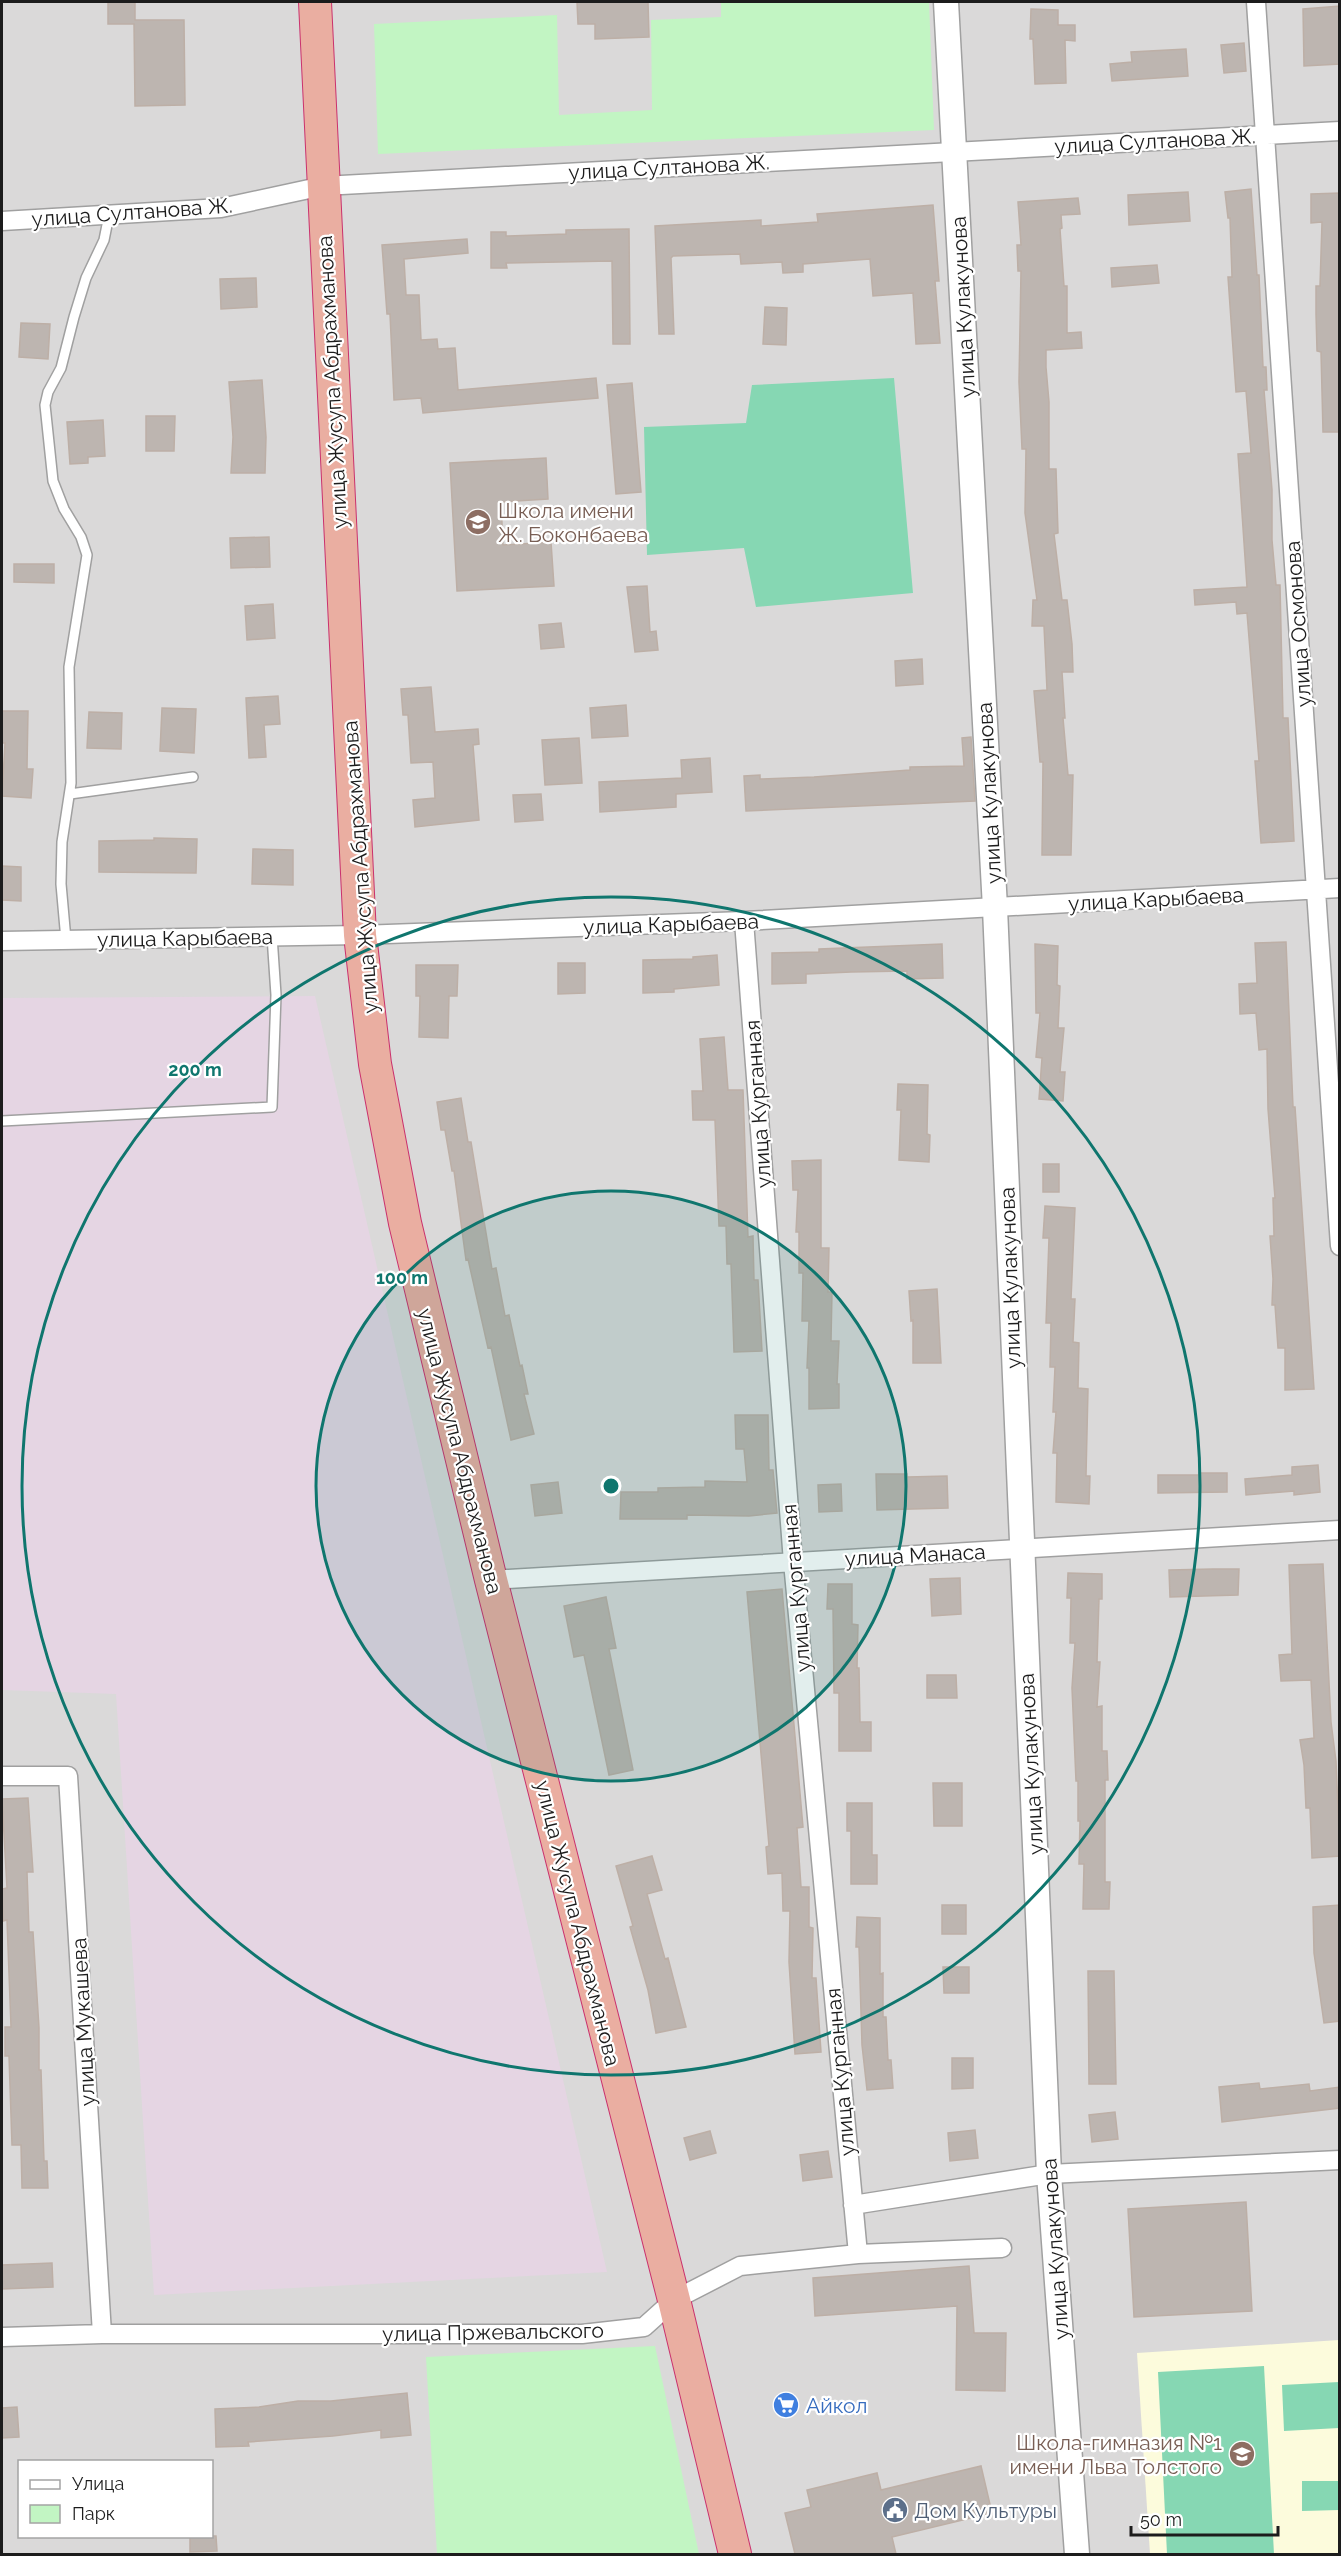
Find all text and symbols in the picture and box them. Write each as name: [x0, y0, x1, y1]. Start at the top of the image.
street label: улица Султанова Ж.: [1054, 123, 1256, 159]
street label: улица Султанова Ж.: [568, 149, 770, 185]
street label: улица Султанова Ж.: [31, 193, 233, 231]
street label: улица Кулакунова: [946, 216, 980, 398]
street label: улица Жусупа Абдрахманова: [312, 235, 352, 529]
place label: Школа имени Ж. Боконбаева: [498, 498, 649, 547]
school or university icon: Школа имени Ж. Боконбаева: [463, 507, 493, 537]
street label: улица Осмонова: [1280, 540, 1316, 708]
street label: улица Кулакунова: [972, 702, 1006, 884]
street label: улица Жусупа Абдрахманова: [337, 720, 383, 1014]
street label: улица Карыбаева: [1067, 882, 1245, 916]
street label: улица Карыбаева: [583, 908, 759, 940]
street label: улица Карыбаева: [97, 924, 273, 952]
street label: улица Курганная: [740, 1019, 776, 1189]
text: 200 m: [168, 1059, 222, 1080]
street label: улица Кулакунова: [994, 1187, 1026, 1369]
text: 100 m: [376, 1267, 428, 1288]
street label: улица Жусупа Абдрахманова: [412, 1306, 508, 1596]
centre of rings: [601, 1476, 621, 1496]
street label: улица Курганная: [776, 1503, 816, 1673]
street label: улица Манаса: [844, 1539, 986, 1571]
street label: улица Кулакунова: [1014, 1673, 1048, 1855]
street label: улица Жусупа Абдрахманова: [530, 1778, 626, 2068]
street label: улица Мукашева: [66, 1937, 100, 2107]
street label: улица Курганная: [820, 1987, 860, 2157]
street label: улица Кулакунова: [1036, 2157, 1074, 2341]
street label: улица Пржевальского: [382, 2318, 604, 2346]
supermarket icon: Айкол: [771, 2390, 801, 2420]
place label: Айкол: [806, 2393, 867, 2418]
place label: Школа-гимназия №1 имени Льва Толстого: [1010, 2430, 1222, 2479]
school or university icon: Школа-гимназия №1 имени Льва Толстого: [1227, 2439, 1257, 2469]
legend: [18, 2460, 213, 2538]
text: Улица: [72, 2473, 124, 2494]
public building icon: Дом Культуры: [880, 2495, 910, 2525]
place label: Дом Культуры: [914, 2498, 1057, 2523]
scale bar: [1131, 2499, 1278, 2537]
text: Парк: [72, 2503, 115, 2524]
text: 50 m: [1140, 2509, 1182, 2530]

